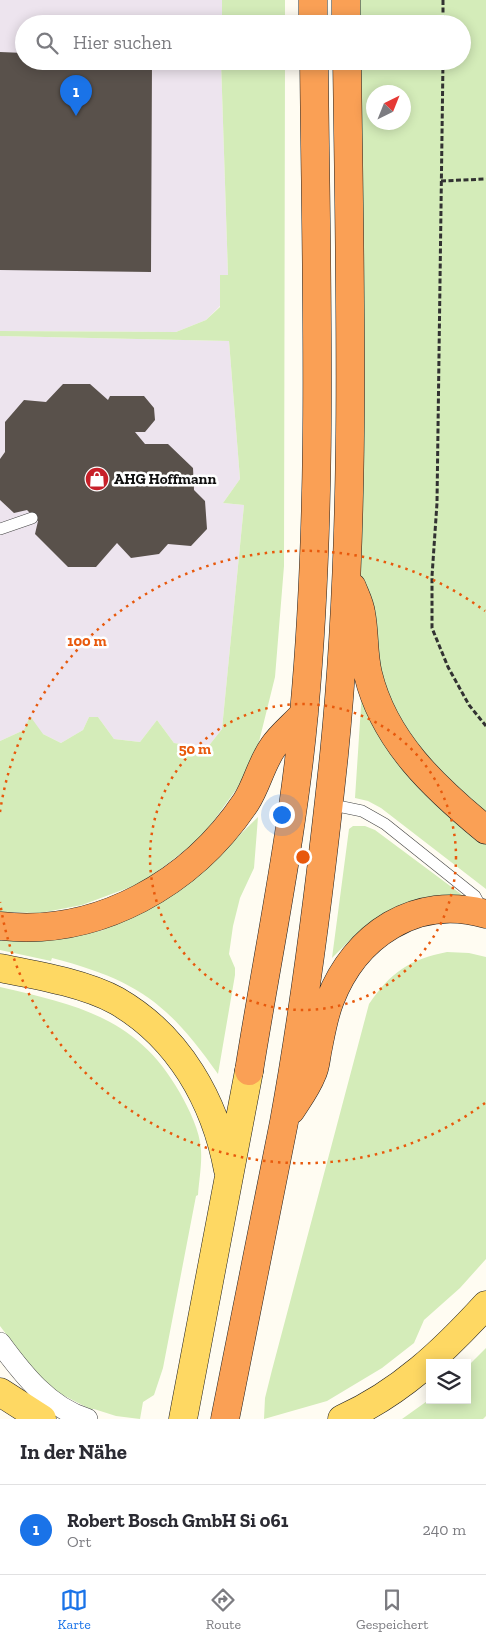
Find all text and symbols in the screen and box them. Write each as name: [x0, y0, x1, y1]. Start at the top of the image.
search box: [15, 15, 471, 70]
icon: search: [33, 29, 61, 57]
text: Hier suchen: [73, 31, 172, 54]
pin: 1: [60, 75, 92, 116]
north arrow: [366, 85, 411, 130]
shop icon: AHG Hoffmann: [84, 466, 110, 492]
place label: AHG Hoffmann: [114, 470, 216, 488]
text: 100 m: [67, 632, 107, 650]
text: 50 m: [179, 740, 211, 758]
your location: [269, 802, 295, 828]
centre of rings: [294, 848, 312, 866]
map controls: [426, 1359, 471, 1404]
button: layers: [426, 1359, 471, 1404]
text: In der Nähe: [20, 1439, 127, 1464]
text: Robert Bosch GmbH Si 061: [67, 1509, 288, 1532]
text: 1: [33, 1520, 39, 1539]
text: 240 m: [422, 1520, 466, 1539]
text: Ort: [67, 1532, 91, 1551]
tab: Karte: [57, 1586, 91, 1633]
tab: Route: [206, 1586, 241, 1633]
tab: Gespeichert: [356, 1586, 429, 1633]

